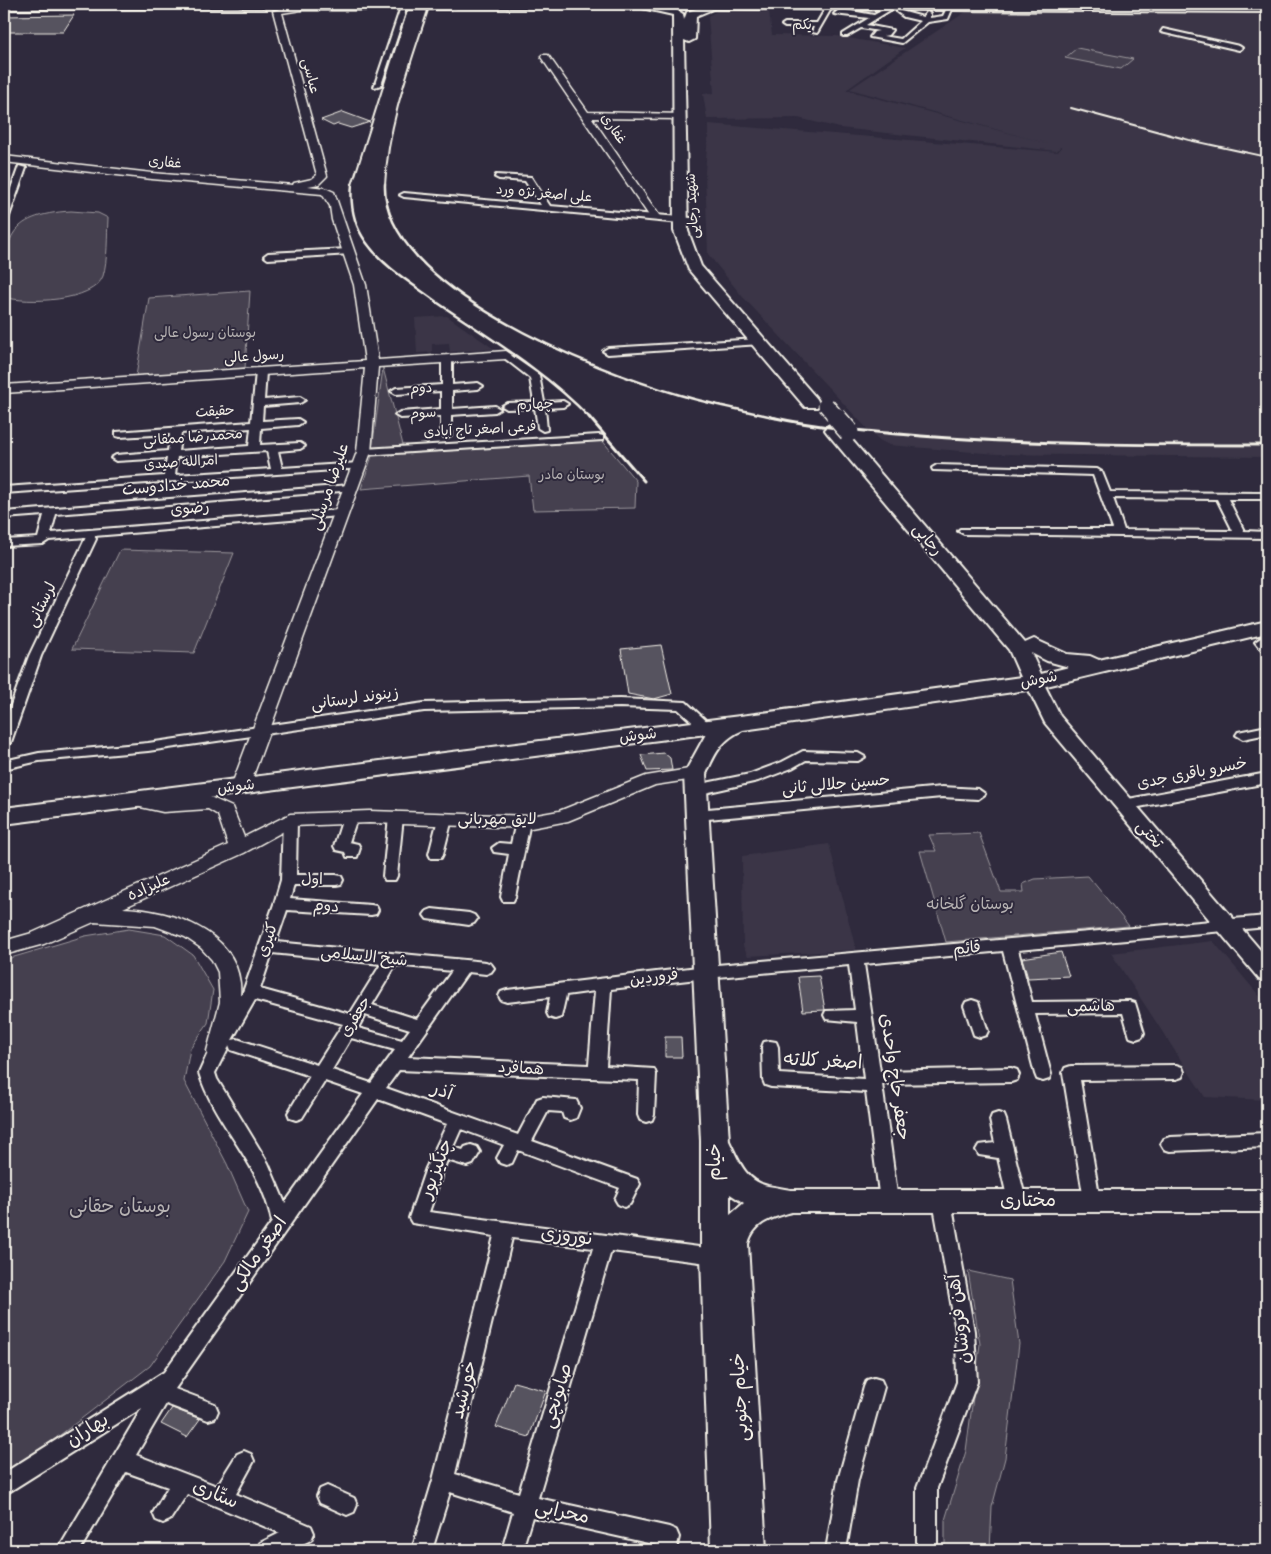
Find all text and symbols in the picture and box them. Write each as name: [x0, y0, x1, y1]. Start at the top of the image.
street label: یکم: [792, 15, 812, 36]
street label: عباسی: [295, 56, 325, 96]
street label: غفاری: [595, 109, 631, 149]
street label: غفاری: [147, 151, 183, 175]
street label: شهید رجایی: [681, 173, 705, 239]
street label: علی اصغر نژه ورد: [495, 179, 593, 209]
park label: بوستان رسول عالی: [154, 323, 256, 344]
street label: رسول عالی: [223, 344, 285, 370]
street label: دوم: [409, 378, 433, 400]
street label: چهارم: [516, 394, 554, 416]
street label: حقیقت: [195, 400, 235, 424]
street label: سوم: [409, 403, 437, 425]
street label: فرعی اصغر تاج آبادی: [423, 417, 537, 443]
street label: محمدرضا ممقانی: [143, 424, 243, 452]
street label: علیرضا مرسلی: [304, 440, 356, 534]
street label: امرالله صیدی: [143, 450, 219, 476]
park label: بوستان مادر: [538, 465, 605, 486]
street label: محمد خدادوست: [121, 469, 231, 503]
street label: رضوی: [169, 495, 211, 523]
street label: رجایی: [906, 518, 948, 562]
street label: لرستانی: [20, 578, 64, 632]
street label: شوش: [1018, 665, 1060, 695]
street label: زینوند لرستانی: [310, 681, 400, 717]
street label: شوش: [618, 722, 658, 750]
street label: خسرو باقری جدی: [1135, 752, 1249, 796]
street label: حسین جلالی ثانی: [781, 768, 891, 802]
street label: شوش: [216, 773, 256, 801]
street label: لایق مهربانی: [457, 808, 537, 832]
street label: تختی: [1130, 815, 1168, 855]
street label: علیزاده: [124, 868, 174, 908]
street label: اول: [301, 868, 323, 892]
park label: بوستان گلخانه: [926, 893, 1014, 917]
street label: دوم: [312, 894, 340, 920]
street label: کثیری: [251, 919, 285, 961]
street label: قائم: [952, 936, 982, 962]
street label: شیخ الاسلامی: [319, 941, 409, 973]
street label: فروردین: [628, 963, 680, 993]
street label: جعفری: [334, 992, 378, 1042]
street label: هاشمی: [1067, 995, 1115, 1019]
street label: جعفر حاج واحدی: [872, 1012, 916, 1142]
street label: اصغر کلاته: [783, 1046, 863, 1078]
street label: همافرد: [497, 1056, 545, 1082]
street label: آذر: [426, 1075, 458, 1109]
street label: چنگیزپور: [413, 1135, 461, 1205]
street label: خیام: [702, 1143, 729, 1181]
street label: مختاری: [1000, 1188, 1056, 1215]
park label: بوستان حقانی: [69, 1194, 171, 1221]
street label: اصغر مالکی: [224, 1211, 294, 1297]
street label: نوروزی: [539, 1220, 595, 1254]
street label: آهن فروشان: [941, 1271, 979, 1366]
street label: خیام جنوبی: [725, 1352, 757, 1442]
street label: خورشید: [445, 1358, 485, 1422]
street label: صابونچی: [535, 1360, 581, 1432]
street label: بهاران: [61, 1407, 115, 1455]
street label: ستّاری: [188, 1473, 242, 1517]
street label: محرابی: [532, 1494, 592, 1532]

